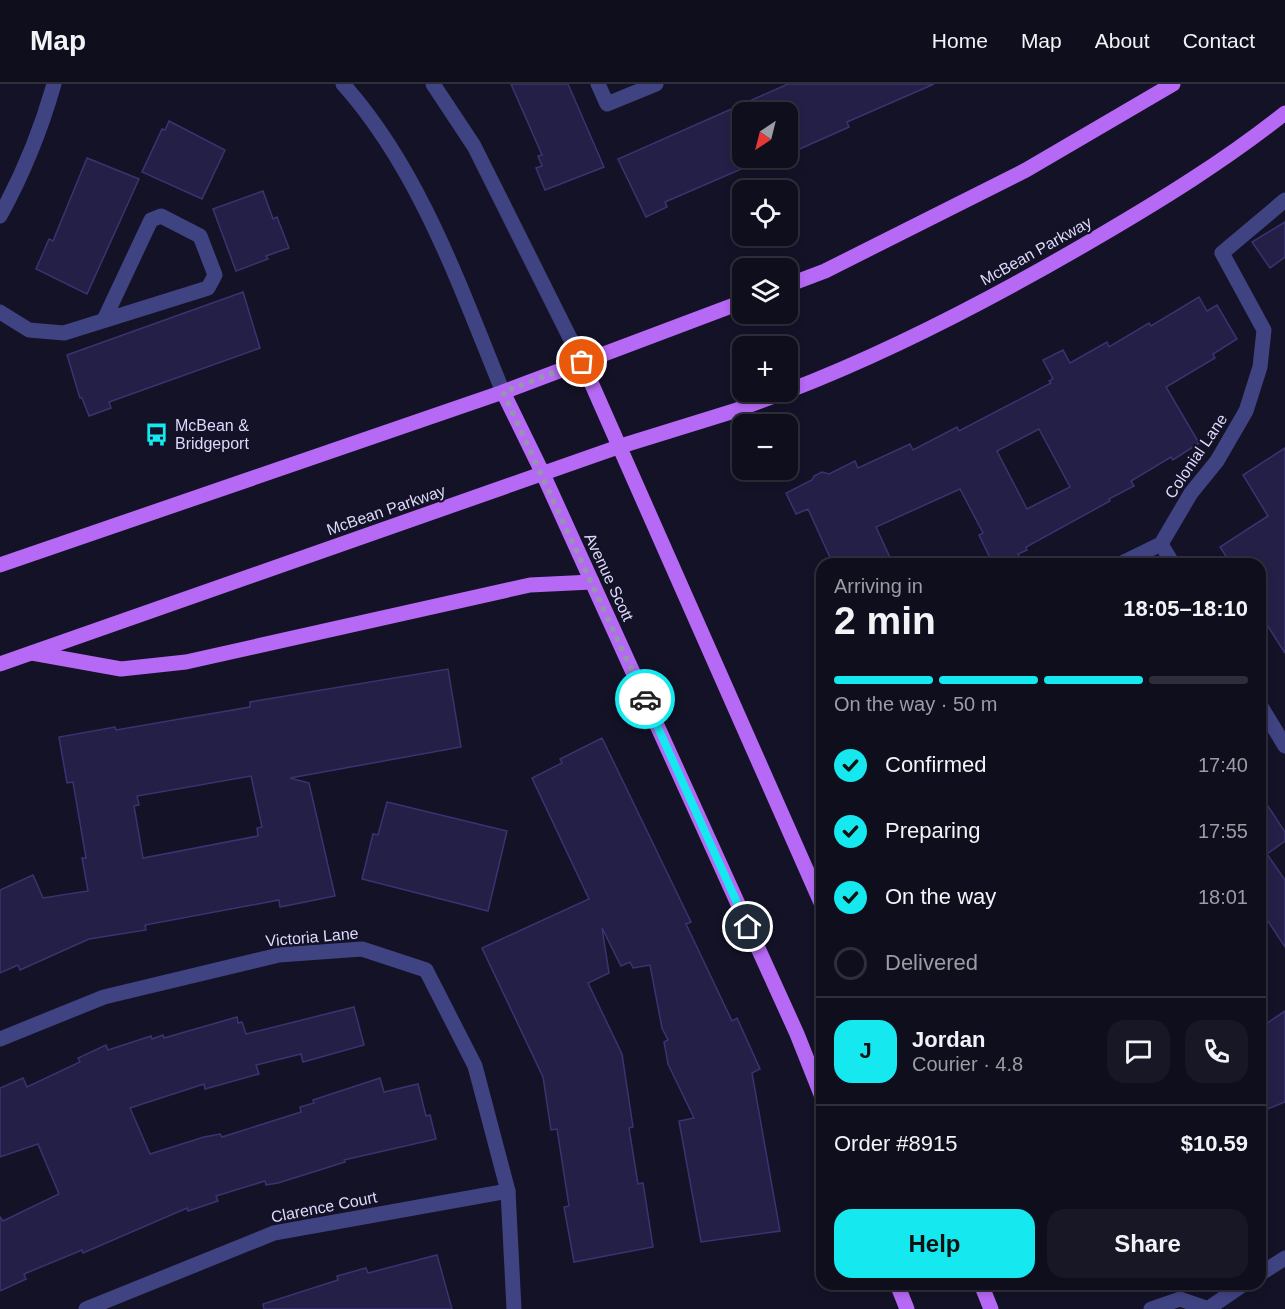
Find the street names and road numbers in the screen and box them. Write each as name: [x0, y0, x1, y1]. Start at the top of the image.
street label: McBean Parkway: [977, 213, 1095, 289]
street label: Colonial Lane: [1162, 411, 1230, 501]
street label: McBean Parkway: [324, 482, 448, 538]
street label: Avenue Scott: [581, 530, 637, 624]
street label: Victoria Lane: [265, 924, 359, 950]
street label: Clarence Court: [270, 1188, 379, 1226]

